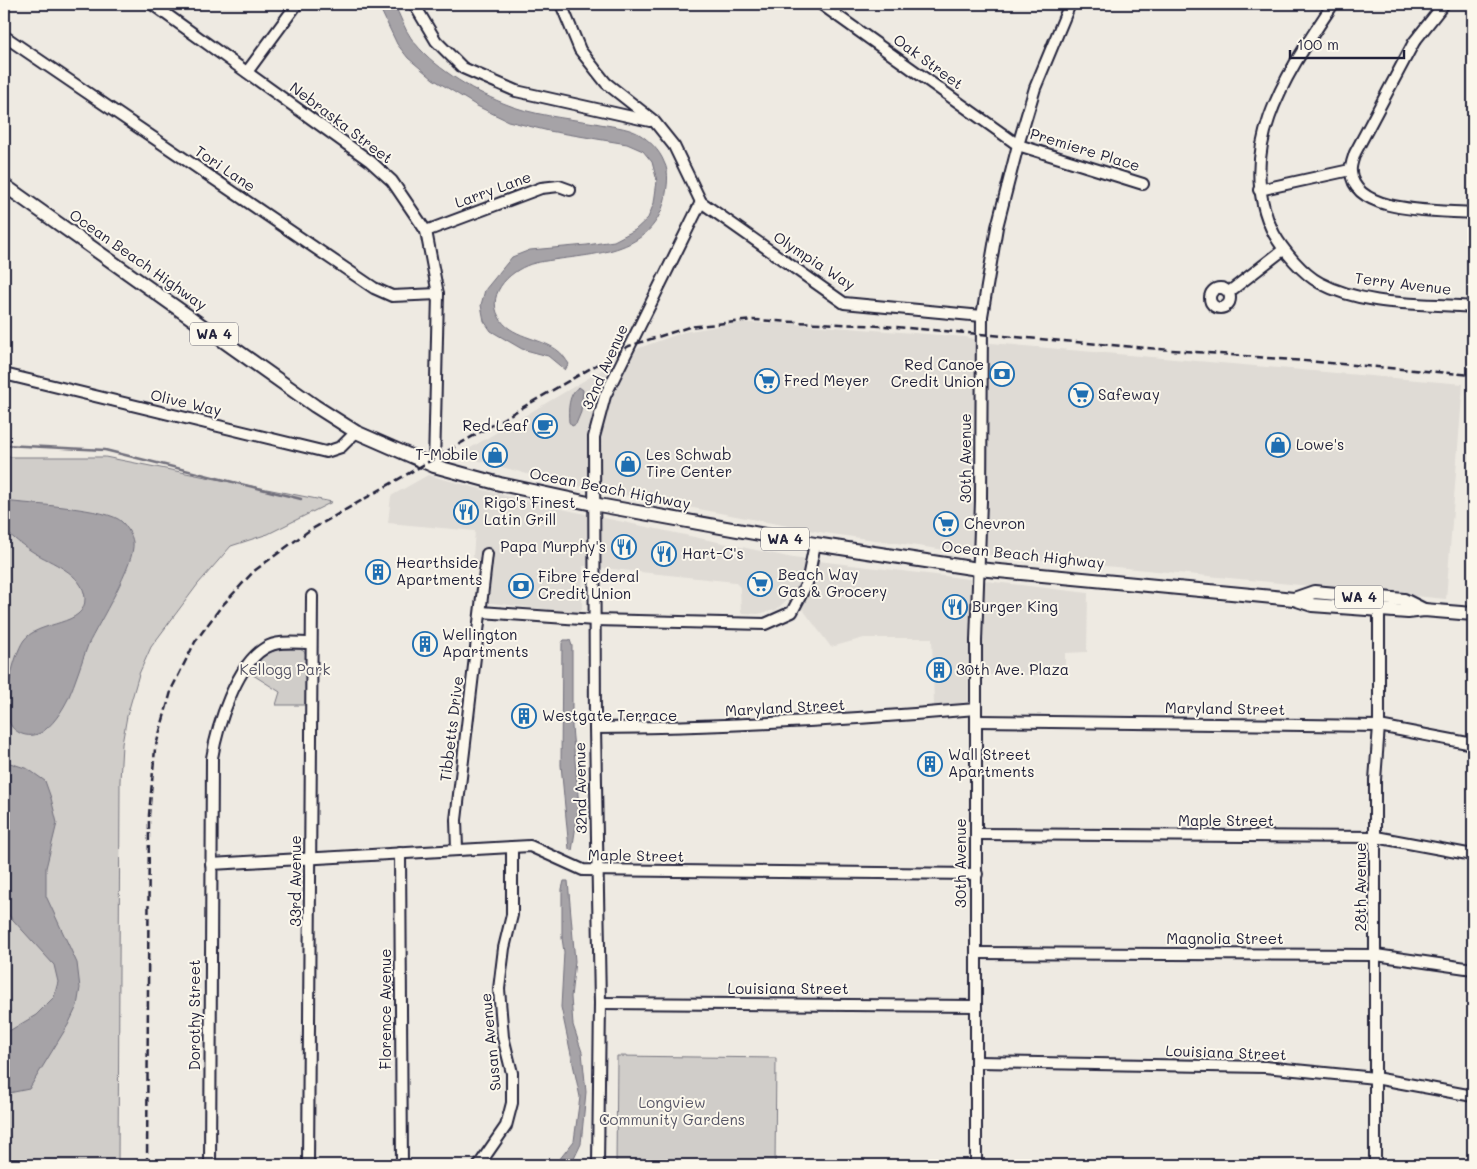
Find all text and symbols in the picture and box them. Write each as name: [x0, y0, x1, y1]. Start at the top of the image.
scale bar: [1290, 28, 1403, 60]
street label: Oak Street: [890, 29, 968, 93]
text: 100 m: [1297, 34, 1339, 54]
street label: Nebraska Street: [286, 77, 397, 167]
street label: Premiere Place: [1028, 123, 1143, 175]
street label: Tori Lane: [191, 141, 260, 196]
street label: Larry Lane: [452, 166, 534, 212]
street label: Ocean Beach Highway: [66, 204, 212, 314]
street label: Olympia Way: [770, 226, 859, 294]
street label: Terry Avenue: [1354, 267, 1453, 299]
street label: 32nd Avenue: [576, 321, 632, 413]
road number: WA 4: [190, 322, 238, 346]
place label: Red Canoe Credit Union: [891, 354, 984, 391]
bank icon: Red Canoe Credit Union: [989, 361, 1015, 387]
supermarket icon: Fred Meyer: [754, 368, 780, 394]
place label: Fred Meyer: [784, 370, 869, 390]
supermarket icon: Safeway: [1068, 382, 1094, 408]
street label: Olive Way: [149, 384, 224, 420]
place label: Safeway: [1098, 384, 1160, 404]
cafe icon: Red Leaf: [532, 413, 558, 439]
street label: 30th Avenue: [955, 413, 975, 503]
place label: Red Leaf: [462, 415, 529, 435]
shop icon: Lowe's: [1265, 432, 1291, 458]
place label: Lowe's: [1296, 434, 1344, 454]
shop icon: T-Mobile: [482, 442, 508, 468]
place label: T-Mobile: [415, 444, 478, 464]
place label: Les Schwab Tire Center: [646, 444, 732, 481]
shop icon: Les Schwab Tire Center: [615, 451, 641, 477]
street label: Ocean Beach Highway: [528, 463, 693, 513]
place label: Rigo's Finest Latin Grill: [484, 492, 576, 529]
restaurant icon: Rigo's Finest Latin Grill: [453, 499, 479, 525]
supermarket icon: Chevron: [933, 511, 959, 537]
place label: Chevron: [964, 513, 1025, 533]
road number: WA 4: [761, 528, 809, 550]
restaurant icon: Papa Murphy's: [611, 534, 637, 560]
place label: Papa Murphy's: [500, 536, 606, 556]
street label: Ocean Beach Highway: [941, 536, 1106, 573]
restaurant icon: Hart-C's: [651, 541, 677, 567]
place label: Hart-C's: [682, 543, 744, 563]
place label: Hearthside Apartments: [396, 552, 483, 589]
building icon: Hearthside Apartments: [365, 559, 391, 585]
place label: Beach Way Gas & Grocery: [778, 564, 887, 601]
place label: Fibre Federal Credit Union: [538, 566, 639, 603]
supermarket icon: Beach Way Gas & Grocery: [747, 571, 773, 597]
bank icon: Fibre Federal Credit Union: [508, 573, 534, 599]
road number: WA 4: [1335, 586, 1383, 608]
restaurant icon: Burger King: [942, 594, 968, 620]
place label: Burger King: [972, 596, 1058, 616]
place label: Wellington Apartments: [442, 624, 529, 661]
building icon: Wellington Apartments: [412, 631, 438, 657]
building icon: 30th Ave. Plaza: [926, 657, 952, 683]
park label: Kellogg Park: [239, 659, 331, 679]
place label: 30th Ave. Plaza: [956, 659, 1069, 679]
street label: Tibbetts Drive: [435, 675, 467, 783]
street label: Maryland Street: [724, 694, 845, 720]
street label: Maryland Street: [1165, 697, 1285, 719]
building icon: Westgate Terrace: [511, 703, 537, 729]
place label: Westgate Terrace: [542, 705, 677, 725]
street label: 32nd Avenue: [569, 742, 591, 834]
place label: Wall Street Apartments: [948, 744, 1035, 781]
building icon: Wall Street Apartments: [917, 751, 943, 777]
street label: Maple Street: [1178, 810, 1274, 830]
street label: 30th Avenue: [950, 818, 970, 908]
street label: 33rd Avenue: [285, 835, 305, 927]
street label: 28th Avenue: [1350, 842, 1370, 932]
street label: Maple Street: [588, 844, 684, 866]
street label: Magnolia Street: [1166, 928, 1284, 948]
street label: Florence Avenue: [375, 949, 395, 1069]
street label: Dorothy Street: [184, 959, 204, 1071]
street label: Louisiana Street: [727, 978, 849, 998]
street label: Susan Avenue: [475, 992, 505, 1092]
street label: Louisiana Street: [1165, 1040, 1287, 1064]
park label: Longview Community Gardens: [599, 1092, 745, 1129]

